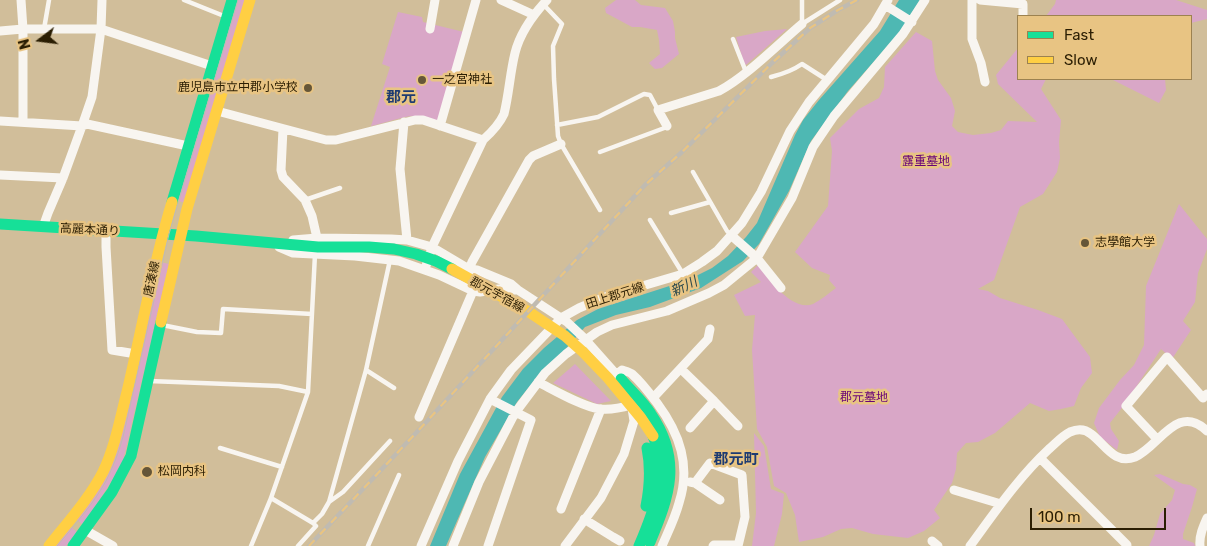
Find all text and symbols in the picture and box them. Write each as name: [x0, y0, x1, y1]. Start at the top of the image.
north arrow: [15, 15, 65, 65]
legend: [1017, 15, 1192, 80]
text: Fast: [1064, 26, 1094, 44]
text: N: [16, 37, 35, 51]
text: Slow: [1064, 51, 1097, 69]
place label: 一之宮神社: [432, 73, 492, 87]
marker: 一之宮神社: [416, 74, 428, 86]
place label: 鹿児島市立中郡小学校: [178, 81, 298, 95]
marker: 鹿児島市立中郡小学校: [302, 82, 314, 94]
district label: 郡元: [386, 89, 416, 107]
park label: 露重墓地: [902, 155, 950, 169]
street label: 高麗本通り: [60, 221, 120, 239]
place label: 志學館大学: [1095, 236, 1155, 250]
marker: 志學館大学: [1079, 237, 1091, 249]
street label: 唐湊線: [141, 260, 163, 298]
water label: 新川: [668, 273, 700, 301]
street label: 郡元宇宿線: [467, 274, 527, 316]
street label: 田上郡元線: [584, 280, 646, 312]
park label: 郡元墓地: [840, 391, 888, 405]
district label: 郡元町: [714, 451, 758, 469]
marker: 松岡内科: [140, 465, 154, 479]
place label: 松岡内科: [158, 465, 206, 479]
scale bar: [1032, 498, 1168, 530]
text: 100 m: [1038, 508, 1080, 526]

